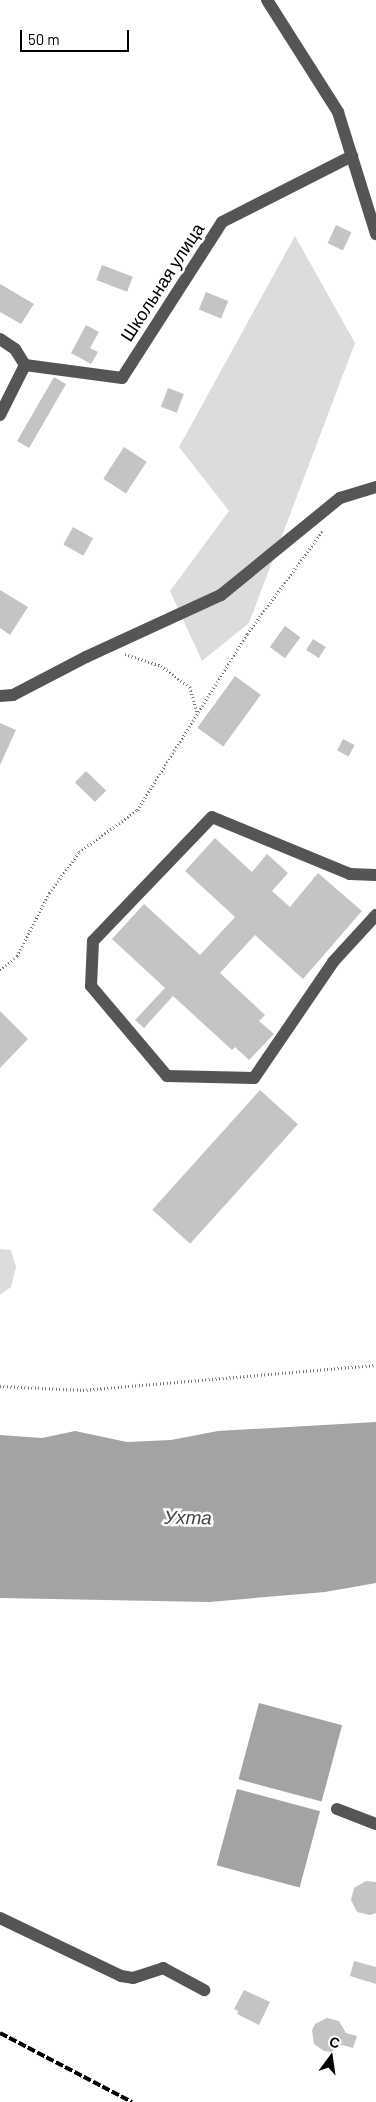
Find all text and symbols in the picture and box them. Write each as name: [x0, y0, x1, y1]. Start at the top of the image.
scale bar: [22, 20, 131, 52]
text: 50 m: [28, 30, 60, 48]
street label: Школьная улица: [116, 219, 208, 345]
water label: Ухта: [164, 1505, 212, 1529]
north arrow: [306, 2032, 356, 2082]
text: С: [328, 2032, 342, 2051]

